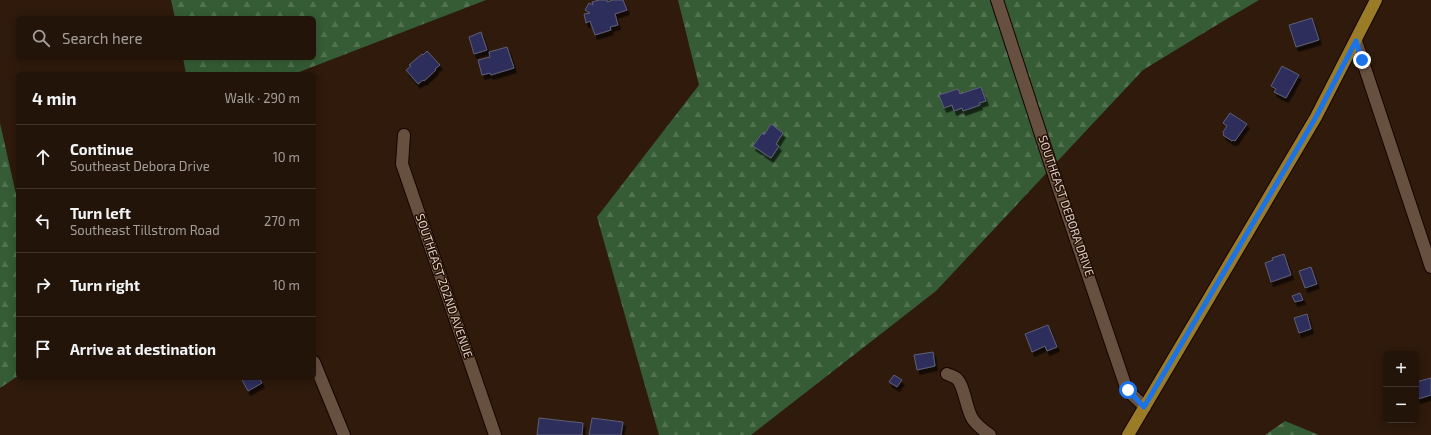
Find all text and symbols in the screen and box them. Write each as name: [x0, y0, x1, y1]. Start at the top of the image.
search box: [16, 16, 316, 60]
icon: search: [30, 27, 52, 49]
text: Search here: [62, 29, 143, 47]
route end: [1353, 51, 1371, 69]
text: 4 min: [32, 88, 76, 108]
text: Walk · 290 m: [225, 90, 300, 106]
street label: SOUTHEAST DEBORA DRIVE: [1036, 133, 1098, 278]
text: Continue: [70, 140, 133, 158]
icon: ahead: [32, 146, 54, 168]
text: 10 m: [273, 149, 300, 165]
text: Southeast Debora Drive: [70, 158, 210, 174]
text: Turn left: [70, 204, 131, 222]
icon: left: [32, 210, 54, 232]
street label: SOUTHEAST 202ND AVENUE: [414, 212, 476, 360]
text: 270 m: [264, 213, 300, 229]
text: Southeast Tillstrom Road: [70, 222, 220, 238]
icon: right: [32, 274, 54, 296]
text: Turn right: [70, 276, 140, 294]
text: 10 m: [273, 277, 300, 293]
icon: arrive: [32, 338, 54, 360]
text: Arrive at destination: [70, 340, 216, 358]
map controls: [1383, 351, 1419, 423]
button: +: [1383, 351, 1419, 387]
route start: [1119, 381, 1137, 399]
button: −: [1383, 387, 1419, 423]

